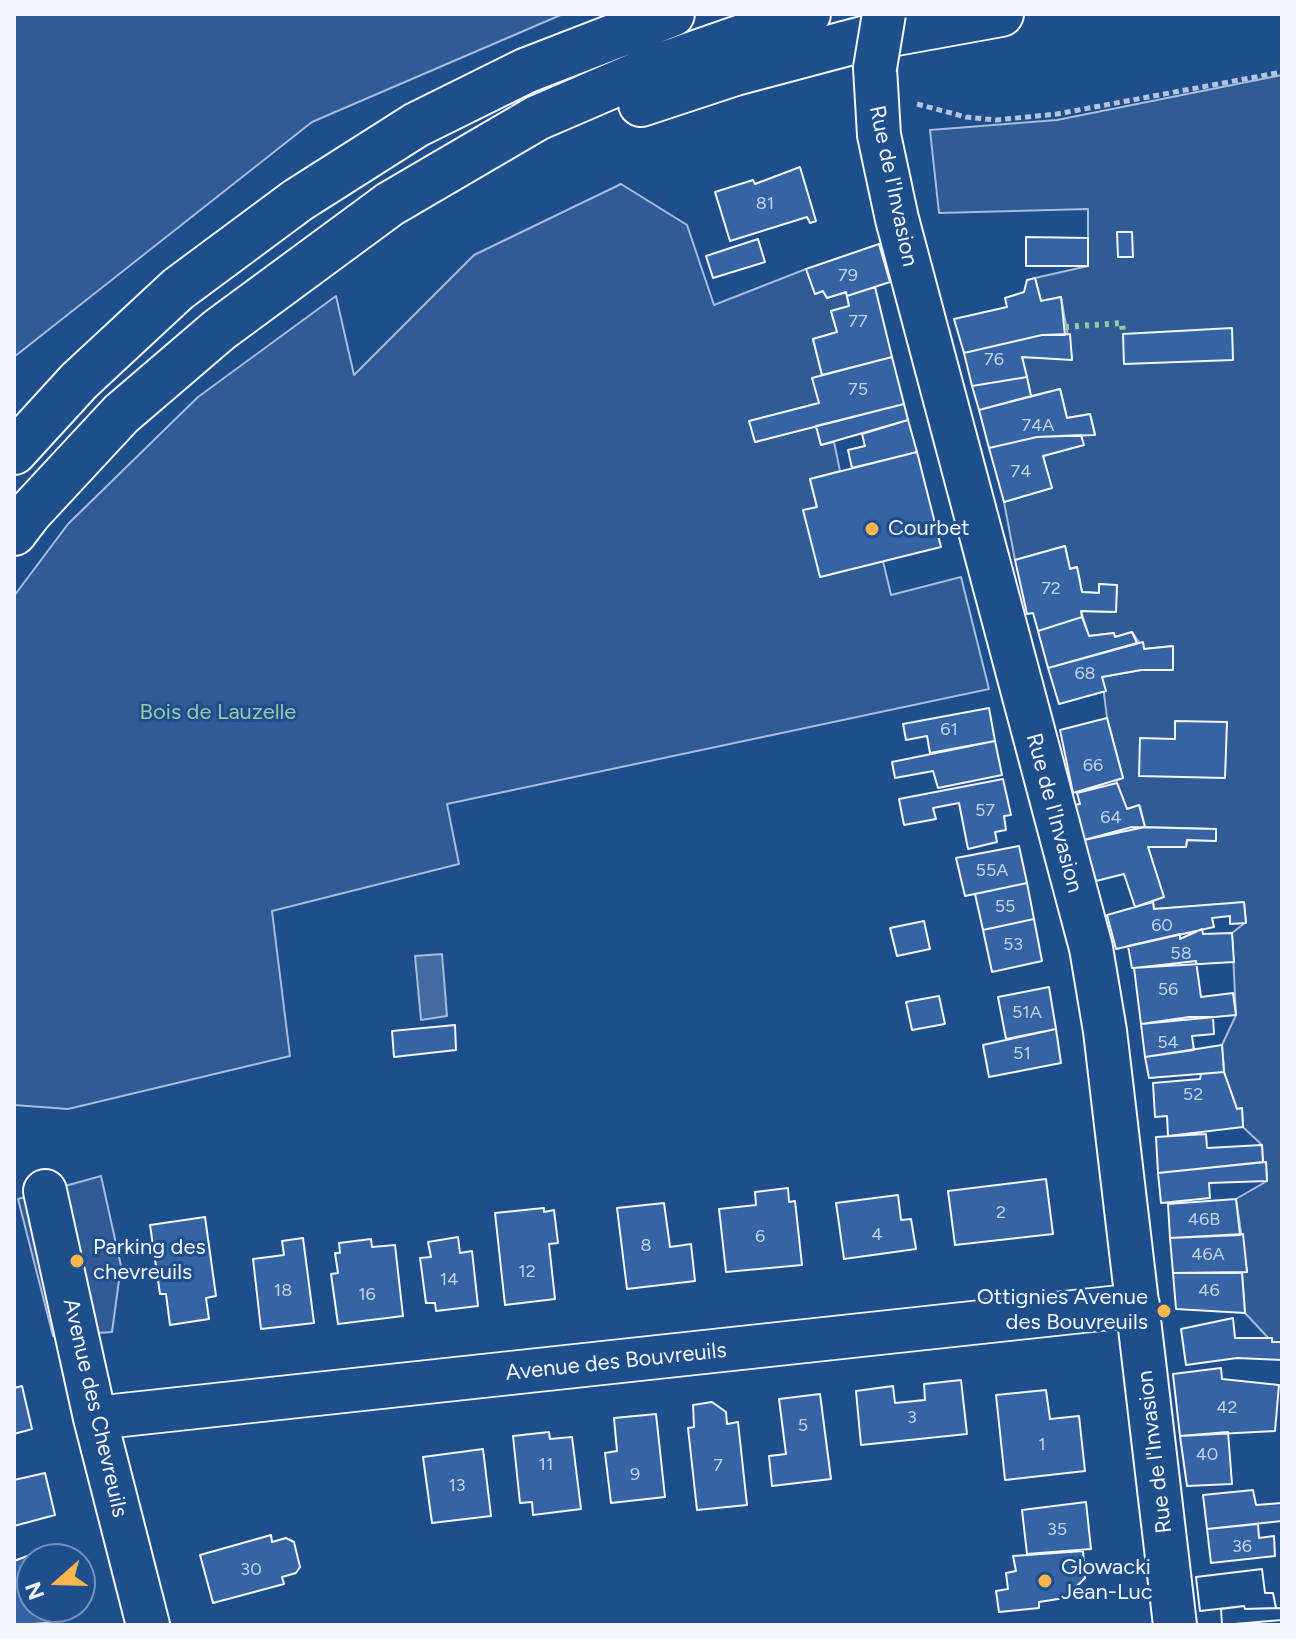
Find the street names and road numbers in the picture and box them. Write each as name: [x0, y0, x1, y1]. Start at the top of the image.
street label: Rue de l'Invasion: [863, 103, 923, 269]
street label: Rue de l'Invasion: [1020, 730, 1088, 896]
street label: Avenue des Chevreuils: [57, 1296, 133, 1520]
street label: Avenue des Bouvreuils: [504, 1337, 728, 1387]
street label: Rue de l'Invasion: [1132, 1369, 1178, 1535]

